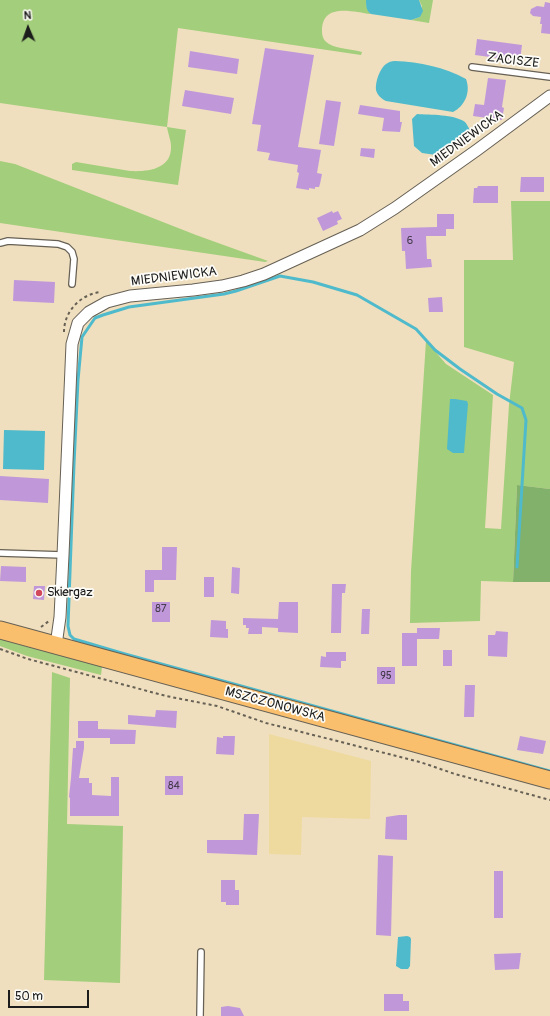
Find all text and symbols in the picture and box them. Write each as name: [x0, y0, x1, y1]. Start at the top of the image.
north arrow: [8, 8, 48, 48]
text: N: [24, 9, 32, 22]
street label: ZACISZE: [486, 50, 540, 72]
street label: MIEDNIEWICKA: [428, 107, 506, 171]
house number: 6: [407, 234, 413, 248]
street label: MIEDNIEWICKA: [130, 264, 218, 290]
place label: Skiergaz: [47, 585, 93, 601]
marker: Skiergaz: [34, 588, 44, 598]
house number: 87: [155, 602, 167, 616]
house number: 95: [380, 669, 392, 683]
street label: MSZCZONOWSKA: [223, 684, 327, 726]
house number: 84: [168, 779, 180, 793]
scale bar: [10, 982, 91, 1008]
text: 50 m: [15, 989, 43, 1004]

